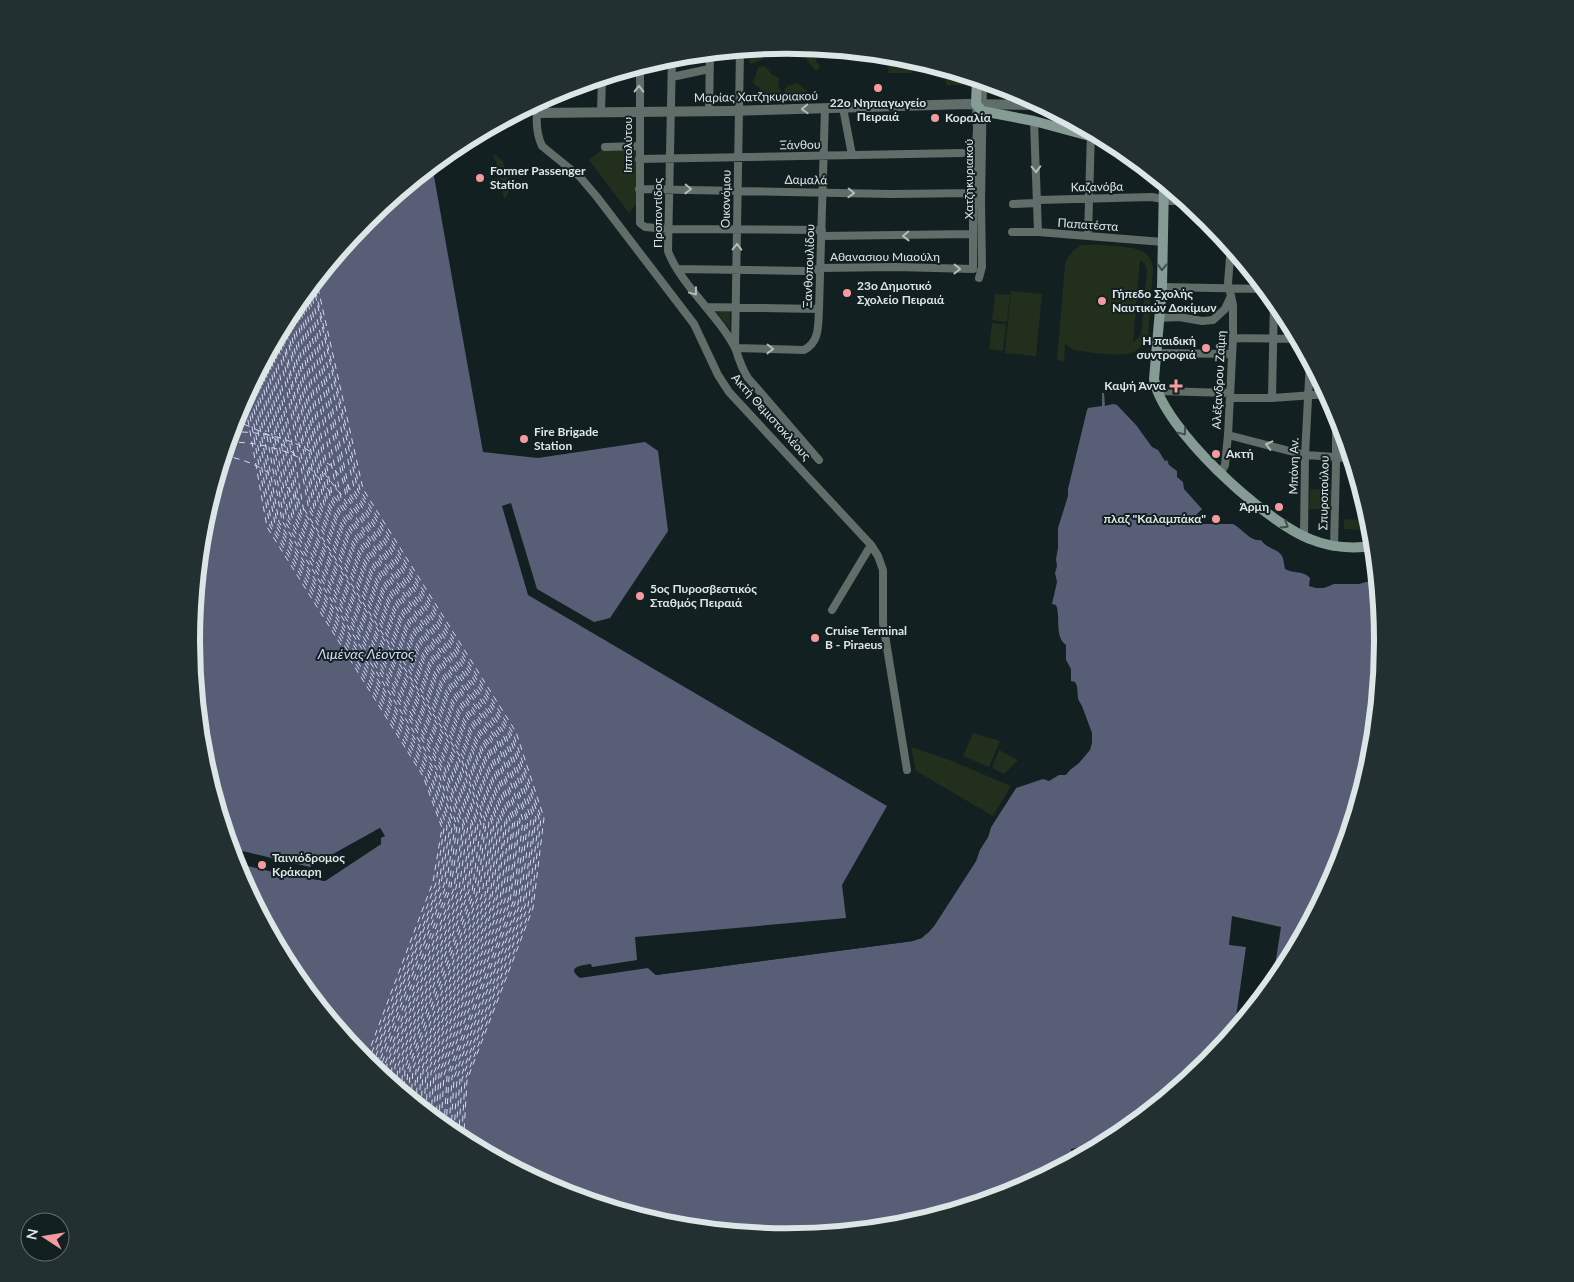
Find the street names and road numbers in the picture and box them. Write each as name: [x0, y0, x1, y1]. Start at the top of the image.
street label: Μαρίας Χατζηκυριακού: [694, 88, 818, 105]
street label: Ιππολύτου: [620, 117, 635, 173]
street label: Ξάνθου: [779, 137, 821, 152]
street label: Χατζηκυριακού: [961, 139, 976, 219]
street label: Οικονόμου: [717, 170, 734, 228]
street label: Δαμαλά: [784, 172, 828, 187]
street label: Προποντίδος: [650, 177, 665, 248]
street label: Καζανόβα: [1070, 179, 1124, 194]
street label: Παπατέστα: [1057, 215, 1120, 234]
street label: Ξανθοπουλίδου: [800, 224, 817, 308]
street label: Αθανασιου Μιαούλη: [830, 249, 940, 264]
street label: Αλέξανδρου Ζαΐμη: [1208, 330, 1229, 430]
street label: Ακτή Θεμιστοκλέους: [729, 370, 814, 463]
street label: Μπόνη Αν.: [1286, 437, 1301, 495]
street label: Σπυροπούλου: [1315, 455, 1332, 530]

